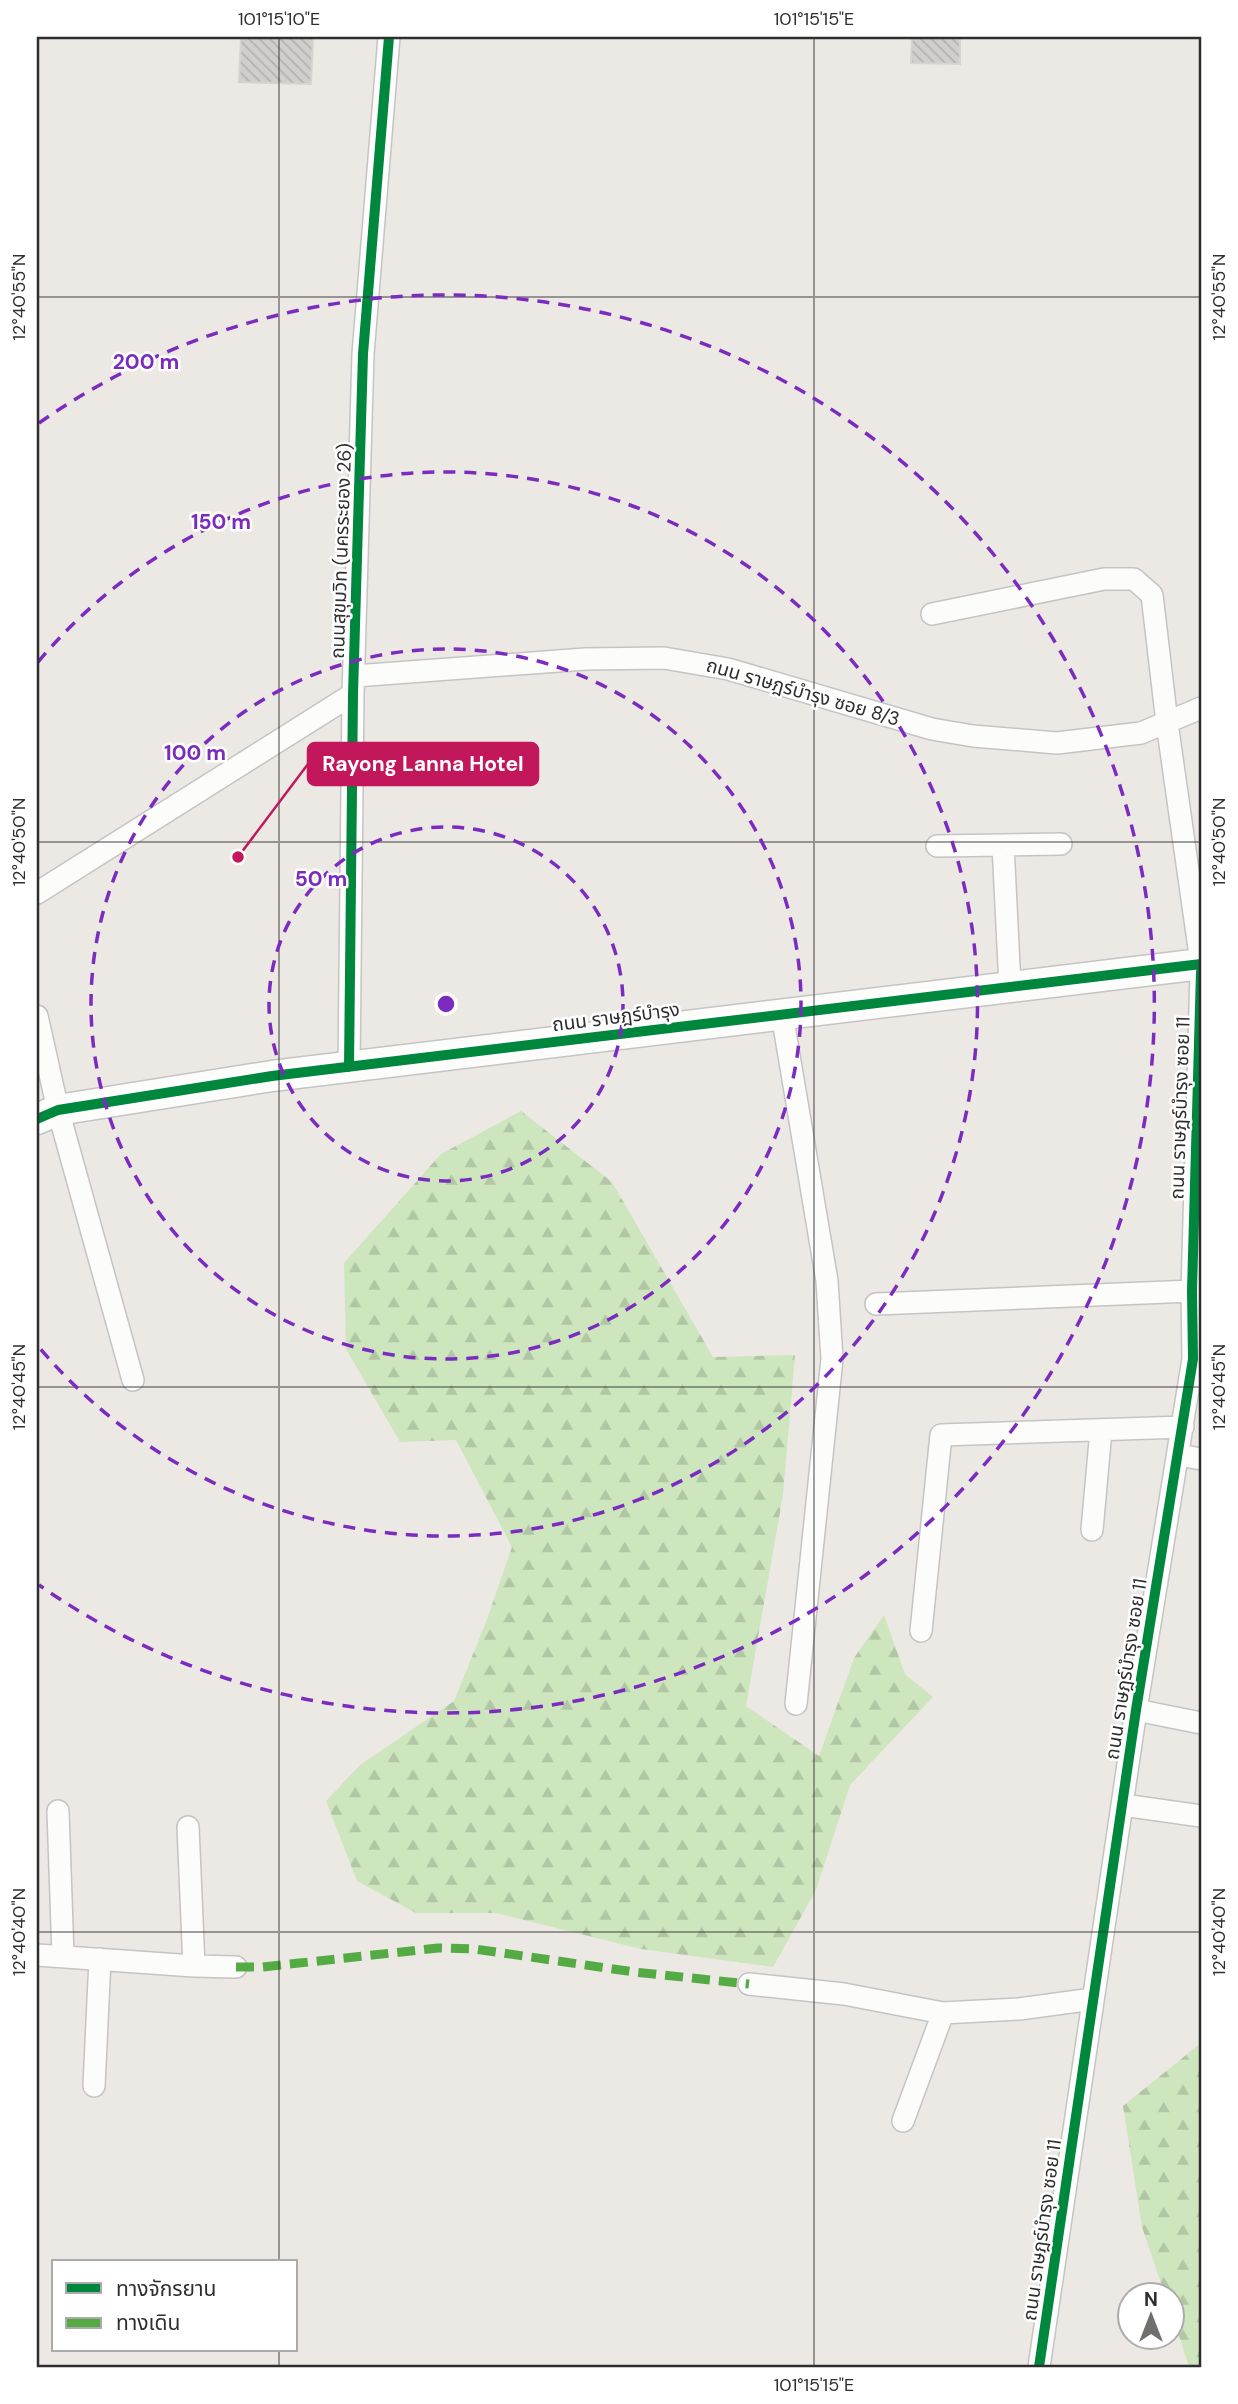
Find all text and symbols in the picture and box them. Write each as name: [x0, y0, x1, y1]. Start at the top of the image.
text: 101°15'10"E: [238, 7, 320, 31]
text: 101°15'15"E: [774, 7, 854, 31]
text: 12°40'55"N: [7, 253, 31, 341]
text: 12°40'55"N: [1207, 253, 1231, 341]
text: 200 m: [113, 348, 179, 376]
street label: ถนนสุขุมวิท (นครระยอง 26): [325, 443, 357, 659]
text: 150 m: [191, 508, 251, 536]
street label: ถนน ราษฎร์บำรุง ซอย 8/3: [703, 652, 903, 732]
text: 100 m: [164, 739, 226, 767]
callout: Rayong Lanna Hotel: [308, 743, 538, 785]
text: Rayong Lanna Hotel: [322, 750, 524, 778]
text: 12°40'50"N: [7, 798, 31, 886]
text: 12°40'50"N: [1207, 798, 1231, 886]
text: 50 m: [295, 865, 347, 893]
centre of rings: [434, 992, 458, 1016]
street label: ถนน ราษฎร์บำรุง: [551, 997, 681, 1037]
street label: ถนน ราษฎร์บำรุง ซอย 11: [1164, 1016, 1196, 1200]
text: 12°40'45"N: [7, 1344, 31, 1430]
text: 12°40'45"N: [1207, 1344, 1231, 1430]
street label: ถนน ราษฎร์บำรุง ซอย 11: [1099, 1577, 1153, 1761]
text: 12°40'40"N: [7, 1888, 31, 1976]
text: 12°40'40"N: [1207, 1888, 1231, 1976]
street label: ถนน ราษฎร์บำรุง ซอย 11: [1017, 2138, 1067, 2322]
legend: [52, 2260, 298, 2352]
text: ทางจักรยาน: [116, 2275, 217, 2303]
north arrow: [1116, 2282, 1186, 2352]
text: N: [1144, 2287, 1158, 2312]
text: ทางเดิน: [116, 2309, 180, 2337]
text: 101°15'15"E: [774, 2373, 854, 2397]

